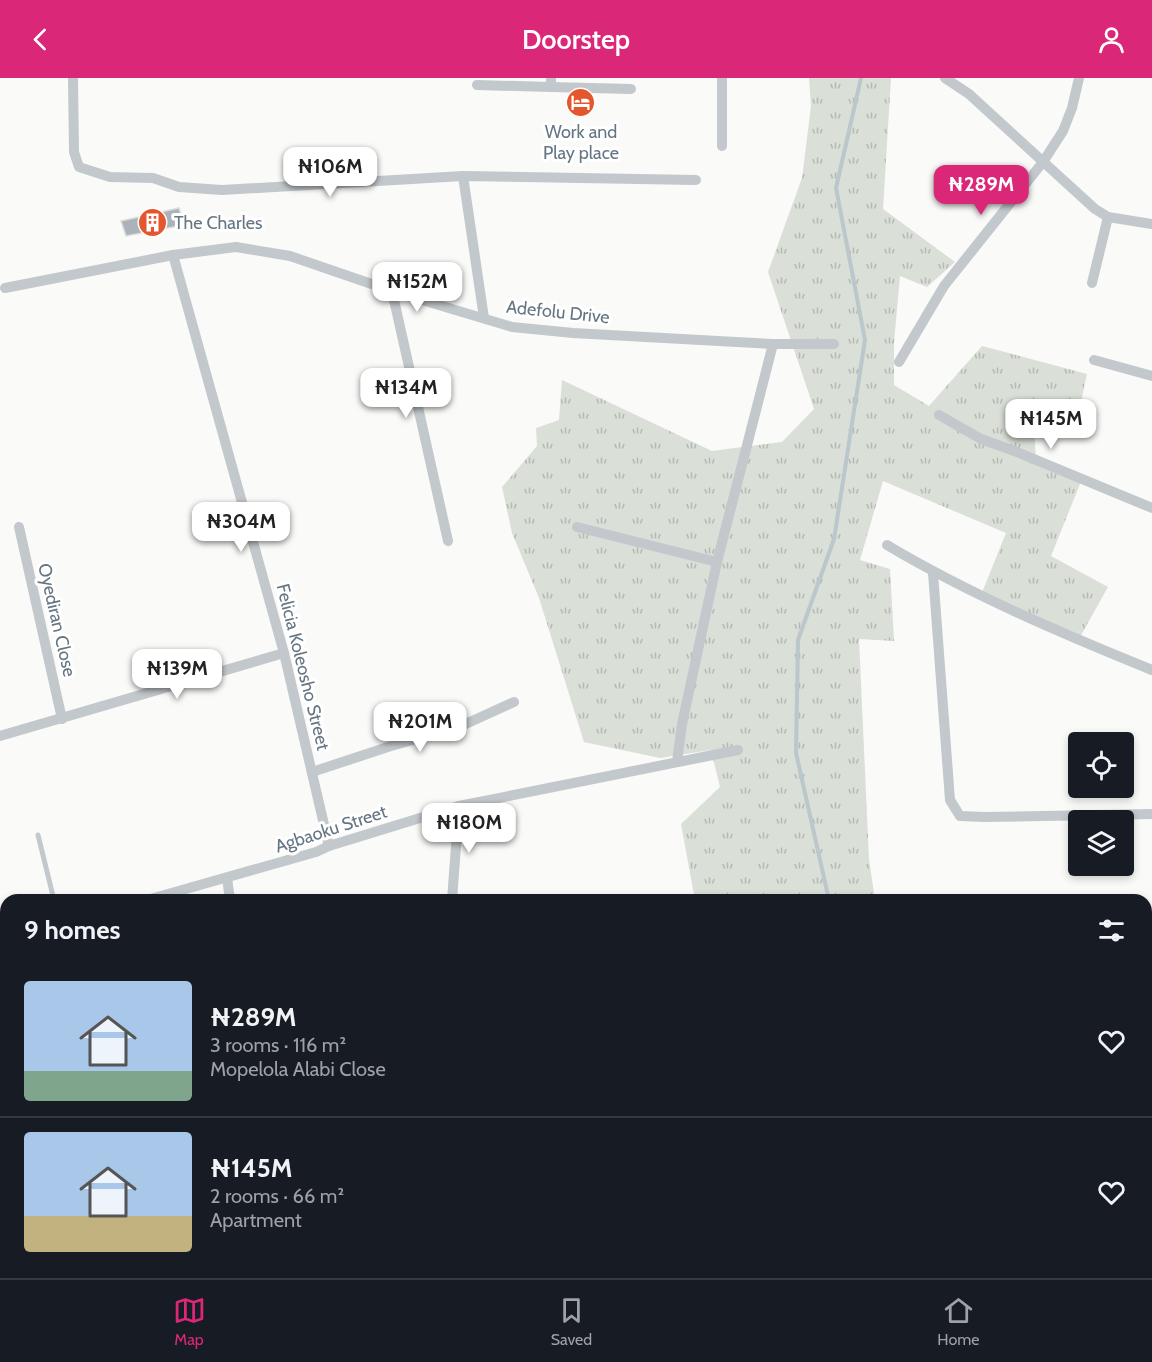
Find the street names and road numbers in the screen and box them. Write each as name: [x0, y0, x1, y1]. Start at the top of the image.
street label: Adefolu Drive: [505, 296, 611, 328]
street label: Oyediran Close: [33, 561, 81, 679]
street label: Felicia Koleosho Street: [272, 581, 334, 753]
street label: Agbaoku Street: [272, 801, 390, 857]

